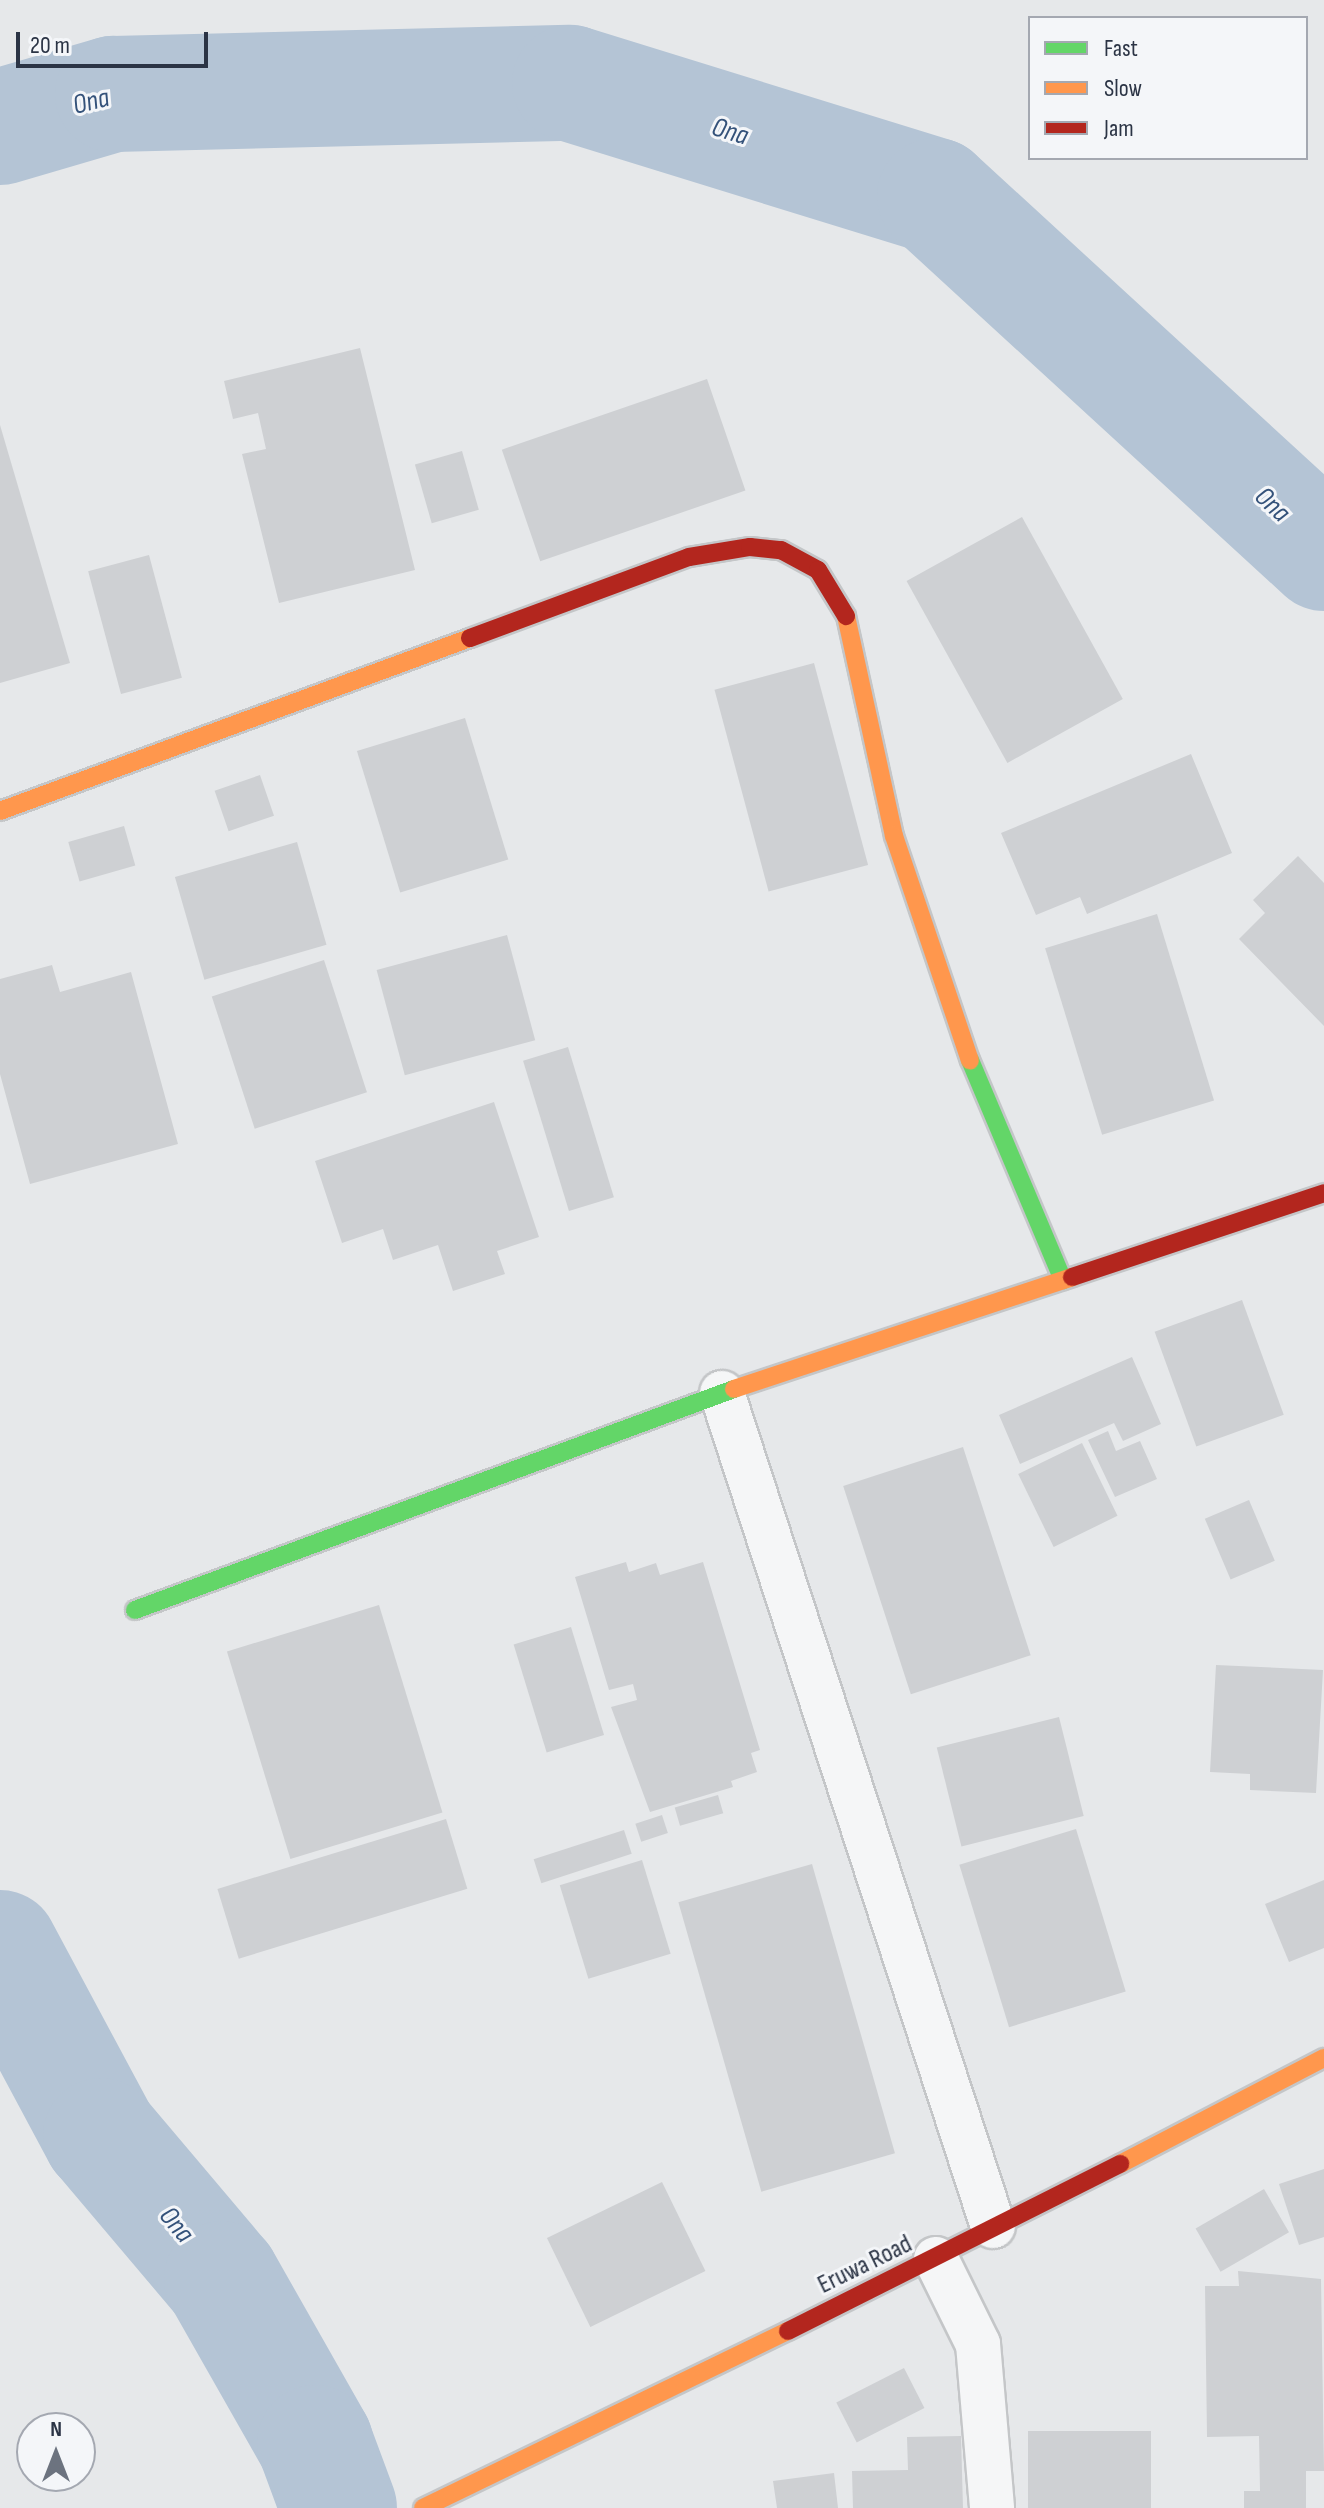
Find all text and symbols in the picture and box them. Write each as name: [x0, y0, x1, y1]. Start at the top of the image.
scale bar: [20, 16, 212, 66]
legend: [1028, 16, 1308, 160]
text: 20 m: [30, 31, 70, 60]
text: Fast: [1104, 34, 1138, 63]
text: Slow: [1104, 74, 1142, 103]
water label: Ona: [69, 81, 113, 123]
water label: Ona: [708, 111, 752, 153]
text: Jam: [1104, 114, 1134, 143]
water label: Ona: [1247, 480, 1297, 530]
water label: Ona: [151, 2200, 201, 2250]
street label: Eruwa Road: [813, 2229, 917, 2301]
north arrow: [16, 2412, 96, 2492]
text: N: [50, 2416, 62, 2443]

